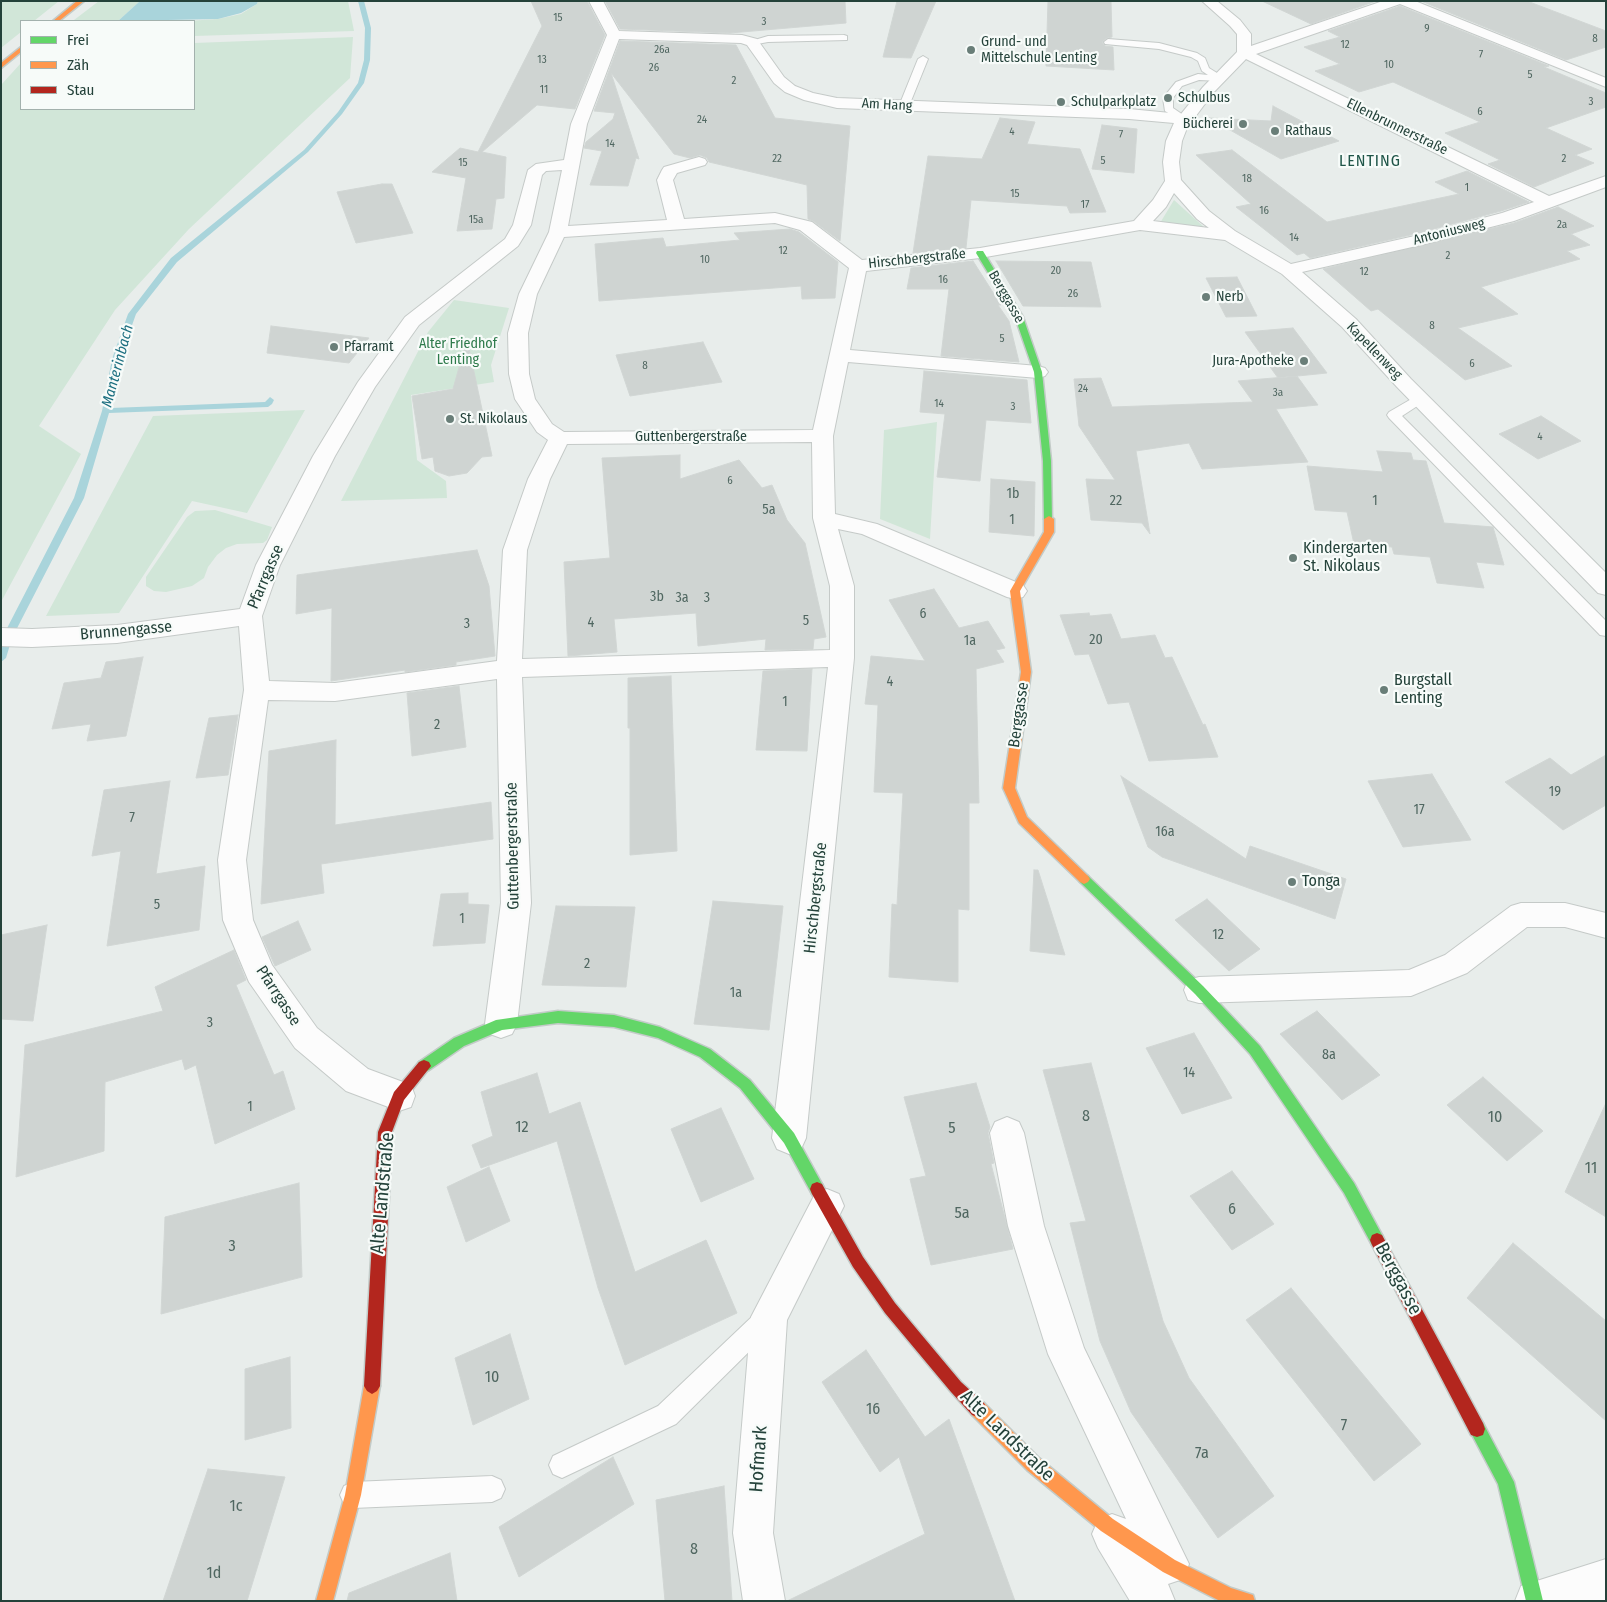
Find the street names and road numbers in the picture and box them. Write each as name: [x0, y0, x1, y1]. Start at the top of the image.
street label: Am Hang: [861, 95, 913, 115]
street label: Ellenbrunnerstraße: [1344, 95, 1450, 159]
street label: Antoniusweg: [1411, 215, 1487, 249]
street label: Hirschbergstraße: [867, 246, 967, 272]
street label: Berggasse: [984, 268, 1028, 326]
street label: Kapellenweg: [1343, 319, 1405, 383]
street label: Guttenbergerstraße: [635, 429, 747, 445]
street label: Pfarrgasse: [244, 542, 288, 612]
street label: Brunnengasse: [79, 617, 173, 645]
street label: Berggasse: [1005, 681, 1033, 749]
street label: Guttenbergerstraße: [502, 782, 524, 910]
street label: Hirschbergstraße: [801, 841, 831, 955]
street label: Pfarrgasse: [251, 962, 305, 1030]
street label: Alte Landstraße: [366, 1131, 400, 1255]
street label: Berggasse: [1370, 1239, 1426, 1319]
street label: Alte Landstraße: [955, 1385, 1059, 1487]
street label: Hofmark: [745, 1425, 773, 1493]

